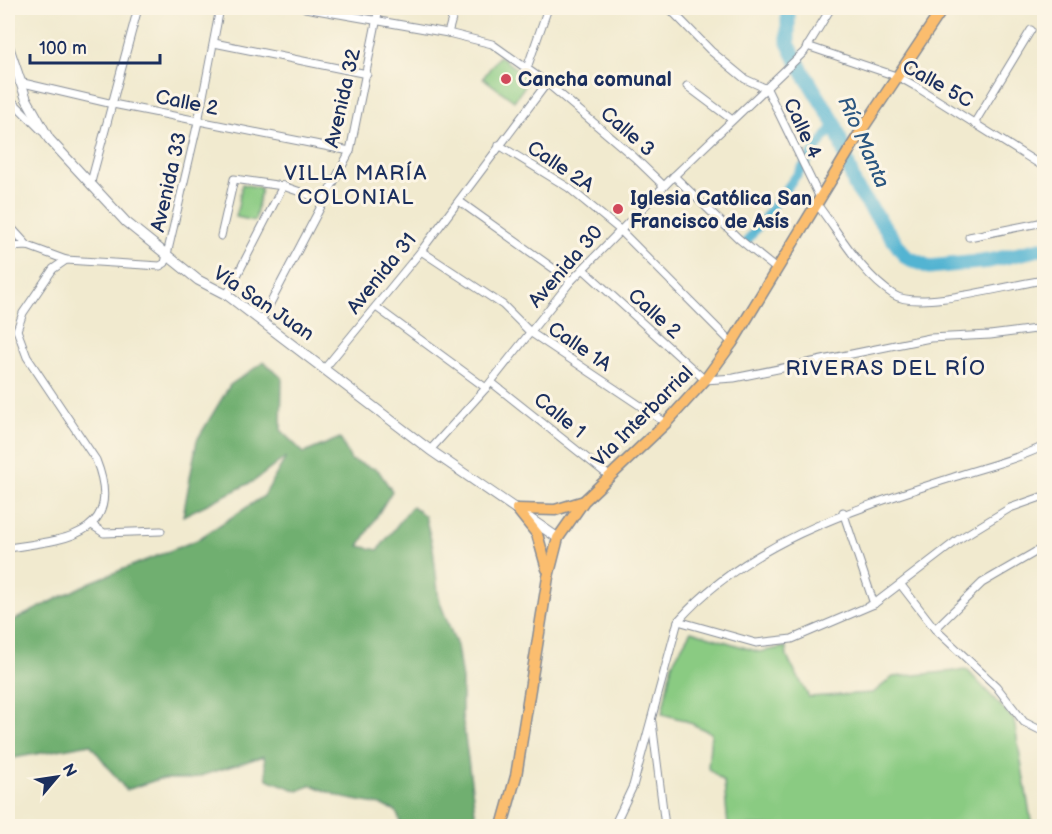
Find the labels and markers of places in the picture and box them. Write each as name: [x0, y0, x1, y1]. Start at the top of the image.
place label: Cancha comunal: [518, 68, 672, 92]
marker: Cancha comunal: [499, 72, 513, 86]
place label: Iglesia Católica San Francisco de Asís: [630, 187, 812, 234]
marker: Iglesia Católica San Francisco de Asís: [611, 202, 625, 216]

